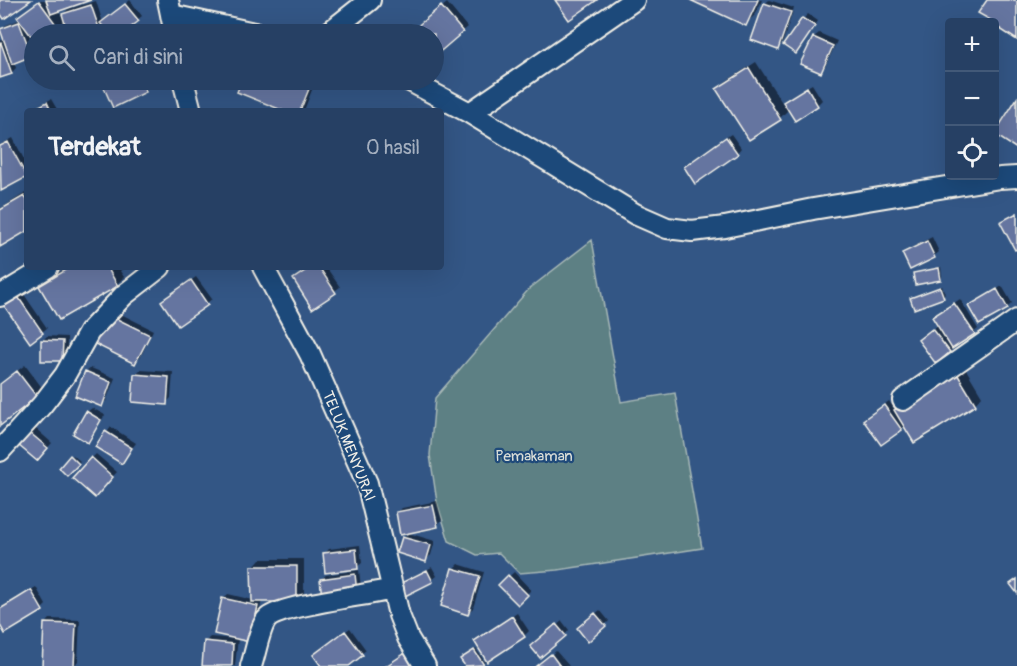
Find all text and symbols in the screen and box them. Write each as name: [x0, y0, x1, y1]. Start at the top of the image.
map controls: [945, 18, 999, 180]
button: +: [945, 18, 999, 72]
search box: [24, 24, 444, 90]
icon: search: [45, 41, 78, 74]
text: Cari di sini: [93, 43, 183, 71]
button: −: [945, 72, 999, 126]
button: locate: [945, 126, 999, 180]
text: Terdekat: [48, 131, 141, 163]
text: 0 hasil: [366, 135, 420, 160]
street label: TELUK MENYURAI: [318, 388, 379, 504]
park label: Pemakaman: [495, 447, 573, 466]

